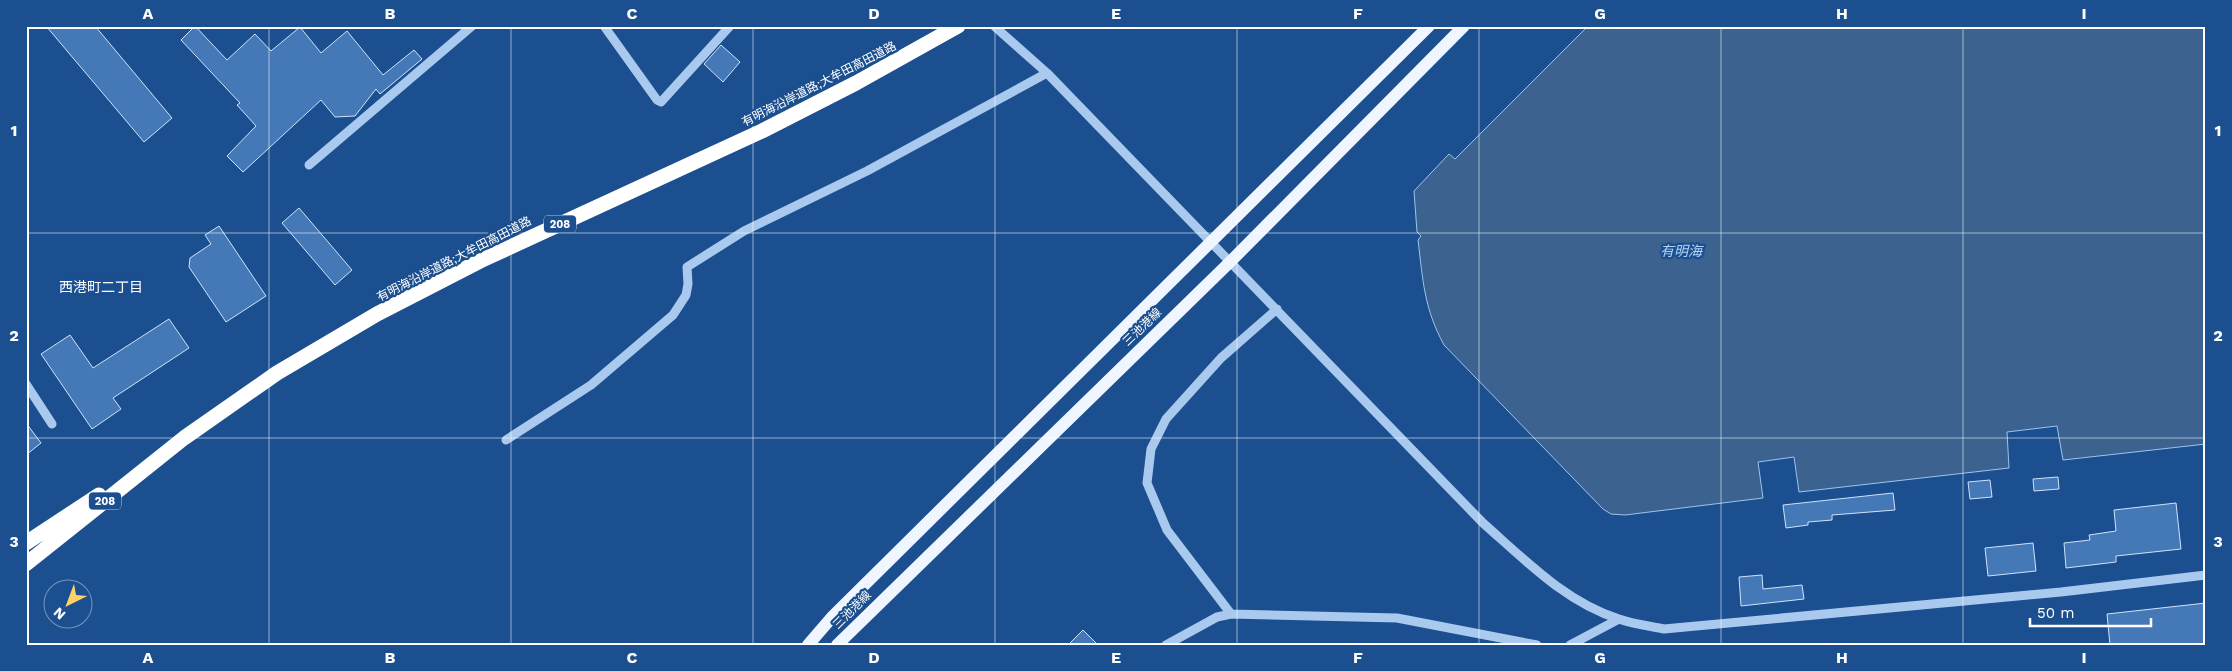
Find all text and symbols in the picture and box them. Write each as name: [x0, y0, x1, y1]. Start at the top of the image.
text: A: [143, 4, 154, 23]
text: B: [385, 4, 396, 23]
text: C: [627, 4, 638, 23]
text: D: [868, 4, 880, 23]
text: E: [1111, 4, 1121, 23]
text: F: [1353, 4, 1363, 23]
text: G: [1594, 4, 1606, 23]
text: H: [1836, 4, 1848, 23]
text: I: [2081, 4, 2087, 23]
street label: 有明海沿岸道路;大牟田高田道路: [739, 39, 899, 129]
text: 1: [11, 121, 17, 140]
text: 1: [2215, 121, 2221, 140]
street label: 有明海沿岸道路;大牟田高田道路: [374, 214, 534, 304]
road number: 208: [544, 215, 576, 232]
water label: 有明海: [1660, 243, 1704, 259]
district label: 西港町二丁目: [59, 279, 143, 295]
street label: 三池港線: [1120, 305, 1164, 349]
text: 2: [9, 326, 19, 345]
text: 2: [2213, 326, 2223, 345]
road number: 208: [89, 492, 121, 510]
text: 3: [9, 532, 19, 551]
text: 3: [2213, 532, 2223, 551]
north arrow: [42, 578, 92, 628]
street label: 三池港線: [830, 588, 874, 632]
scale bar: [2030, 596, 2151, 628]
text: N: [50, 604, 69, 623]
text: 50 m: [2037, 604, 2074, 622]
text: A: [143, 648, 154, 667]
text: B: [385, 648, 396, 667]
text: C: [627, 648, 638, 667]
text: D: [868, 648, 880, 667]
text: E: [1111, 648, 1121, 667]
text: F: [1353, 648, 1363, 667]
text: G: [1594, 648, 1606, 667]
text: H: [1836, 648, 1848, 667]
text: I: [2081, 648, 2087, 667]

